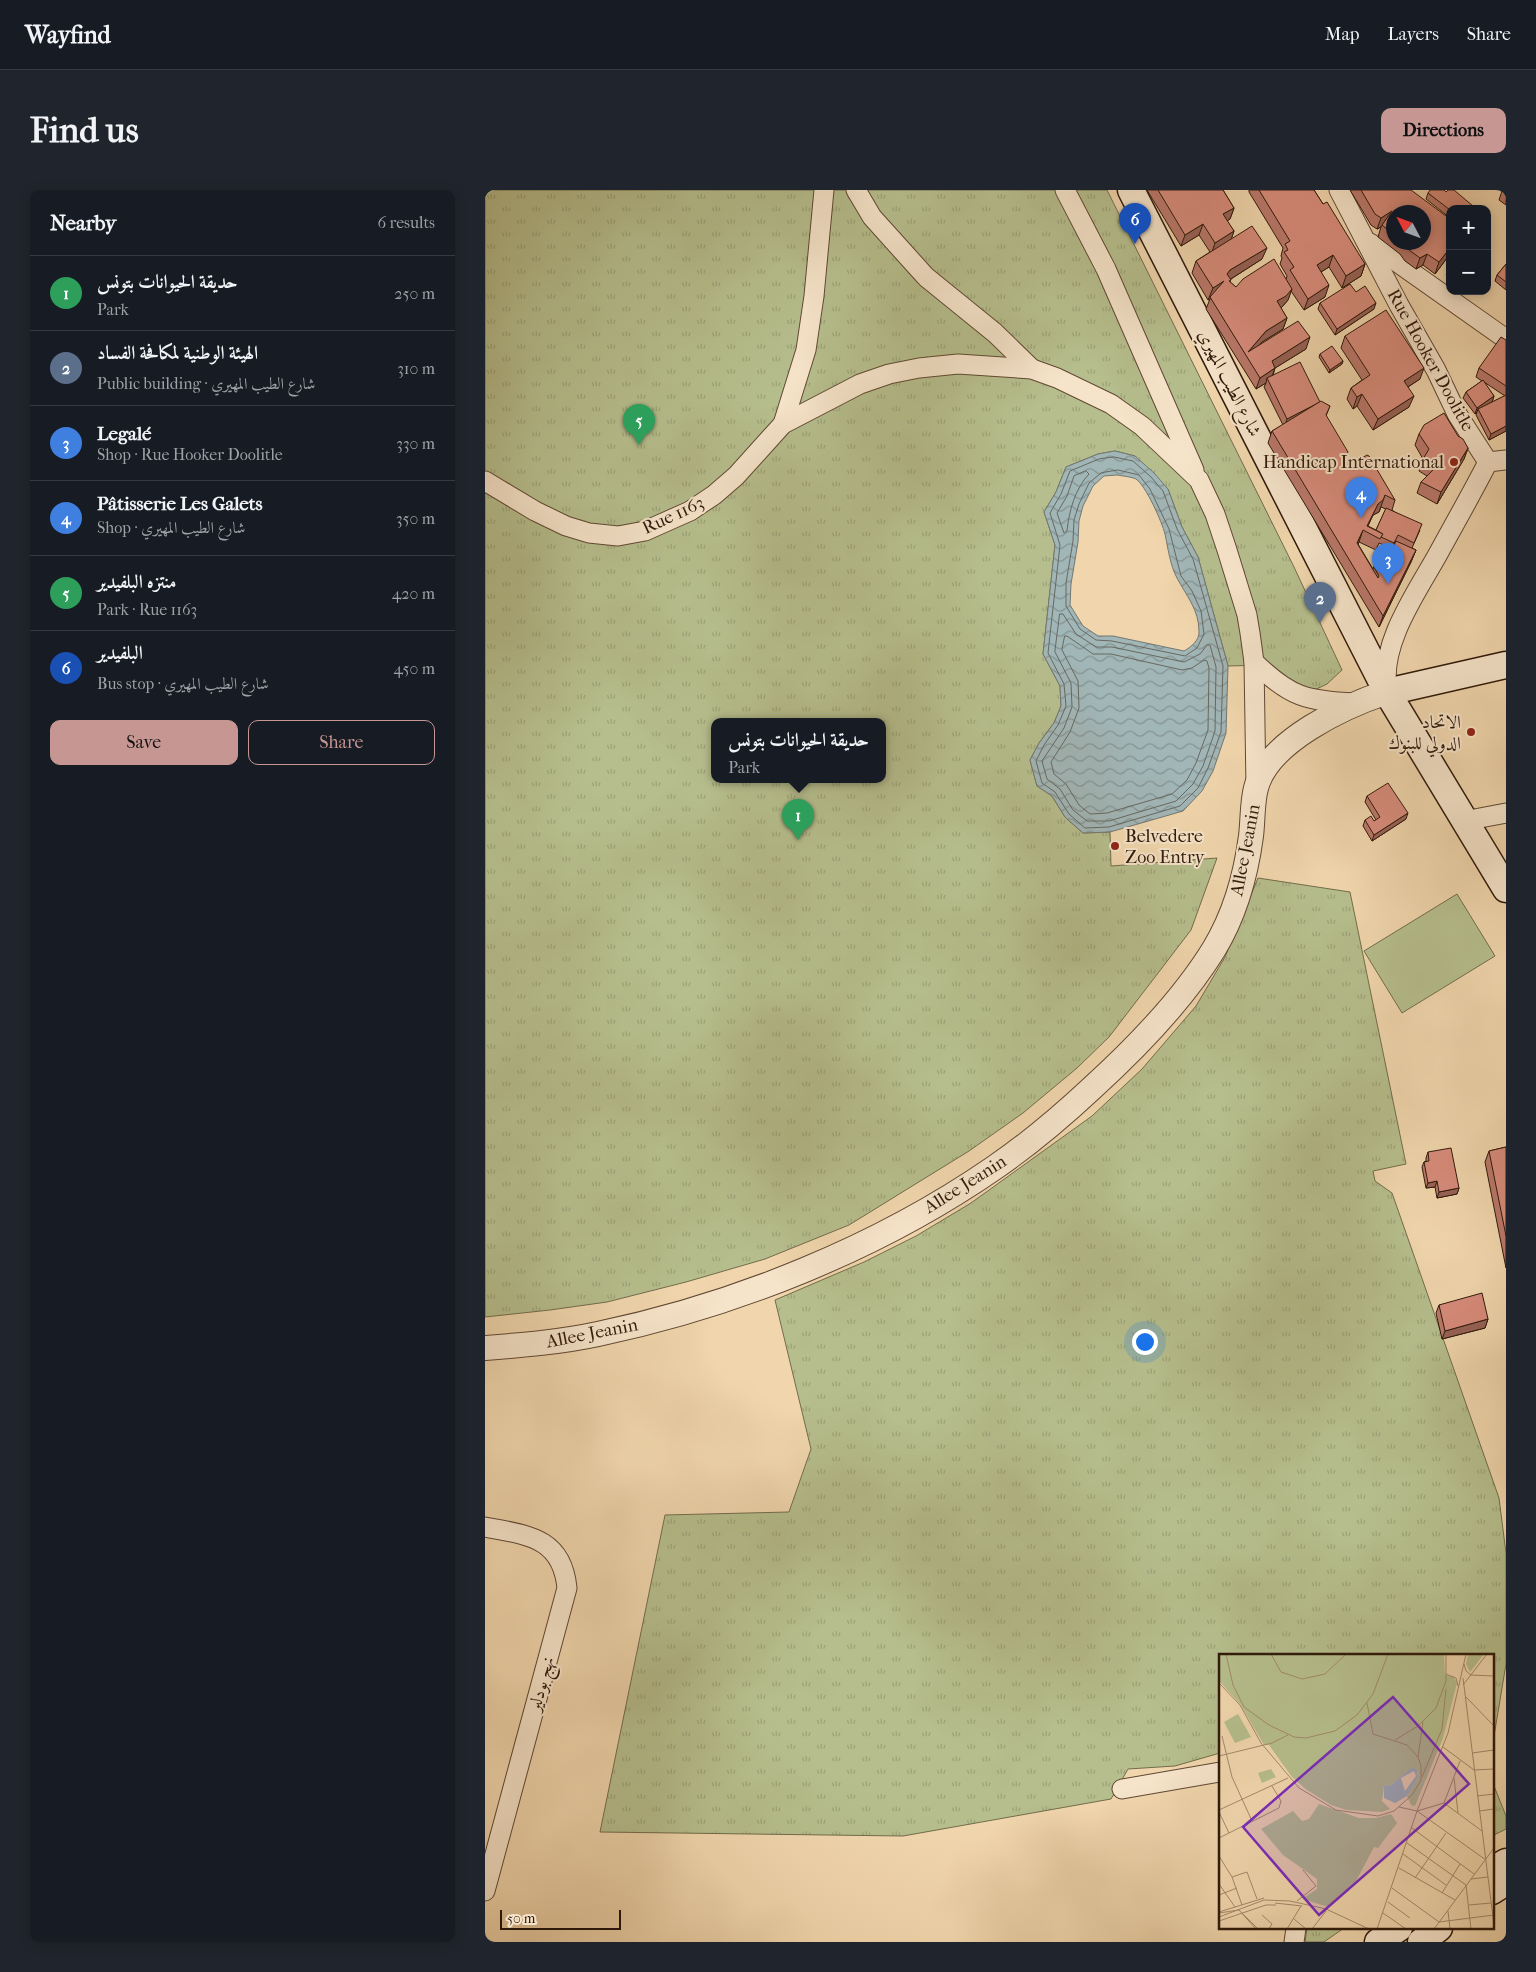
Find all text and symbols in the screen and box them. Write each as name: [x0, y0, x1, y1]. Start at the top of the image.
text: Wayfind: [25, 21, 111, 49]
text: Map: [1325, 24, 1359, 45]
text: Layers: [1387, 24, 1439, 45]
text: Share: [1467, 24, 1511, 45]
button: Directions: [1381, 108, 1506, 153]
text: Find us: [30, 110, 139, 151]
pin: 6: [1119, 203, 1151, 244]
north arrow: [1386, 205, 1431, 250]
map controls: [1446, 205, 1491, 295]
button: +: [1446, 205, 1491, 250]
text: Nearby: [50, 211, 116, 235]
text: 6 results: [377, 213, 435, 232]
button: −: [1446, 250, 1491, 295]
text: حديقة الحيوانات بتونس: [97, 271, 237, 293]
text: 1: [63, 284, 69, 303]
text: 250 m: [394, 284, 435, 303]
street label: Rue Hooker Doolitle: [1383, 285, 1478, 435]
text: Park: [97, 300, 129, 319]
street label: شارع الطيب المهيري: [1190, 326, 1266, 442]
text: الهيئة الوطنية لمكافحة الفساد: [97, 342, 258, 364]
text: 2: [62, 359, 70, 378]
text: 310 m: [397, 359, 435, 378]
text: Public building · شارع الطيب المهيري: [97, 374, 315, 393]
pin: 5: [623, 404, 655, 445]
text: Legalé: [97, 423, 151, 445]
text: 3: [63, 434, 69, 453]
text: 330 m: [396, 434, 435, 453]
text: Shop · Rue Hooker Doolitle: [97, 445, 283, 464]
place label: Handicap International: [1263, 452, 1444, 473]
marker: Handicap International: [1448, 456, 1460, 468]
pin: 4: [1345, 477, 1377, 518]
street label: Rue 1163: [639, 492, 707, 539]
text: Pâtisserie Les Galets: [97, 493, 263, 515]
text: 4: [61, 509, 71, 528]
text: 350 m: [396, 509, 435, 528]
text: Shop · شارع الطيب المهيري: [97, 518, 245, 537]
pin: 3: [1372, 543, 1404, 584]
text: منتزه البلفيدير: [97, 571, 176, 593]
pin: 2: [1304, 582, 1336, 623]
text: 5: [63, 584, 69, 603]
text: 420 m: [392, 584, 435, 603]
text: Park · Rue 1163: [97, 600, 197, 619]
text: البلفيدير: [97, 642, 143, 664]
text: 6: [62, 659, 70, 678]
text: 450 m: [394, 659, 435, 678]
text: Bus stop · شارع الطيب المهيري: [97, 674, 268, 693]
place label: الاتحاد الدولي للبنوك: [1388, 712, 1461, 758]
popup: [711, 718, 886, 783]
button: Save: [50, 720, 238, 765]
button: Share: [248, 720, 435, 765]
marker: الاتحاد الدولي للبنوك: [1465, 726, 1477, 738]
text: حديقة الحيوانات بتونس: [728, 729, 869, 751]
text: Park: [728, 758, 760, 777]
pin: 1: [782, 799, 814, 840]
street label: Allee Jeanin: [1226, 802, 1265, 899]
place label: Belvedere Zoo Entry: [1125, 826, 1206, 868]
marker: Belvedere Zoo Entry: [1109, 840, 1121, 852]
street label: Allee Jeanin: [919, 1151, 1011, 1218]
street label: Allee Jeanin: [543, 1314, 640, 1353]
your location: [1132, 1329, 1158, 1355]
inset map: [1219, 1654, 1493, 1930]
street label: نهج بودلير: [524, 1655, 564, 1717]
scale bar: [500, 1907, 621, 1930]
text: 50 m: [507, 1910, 535, 1927]

